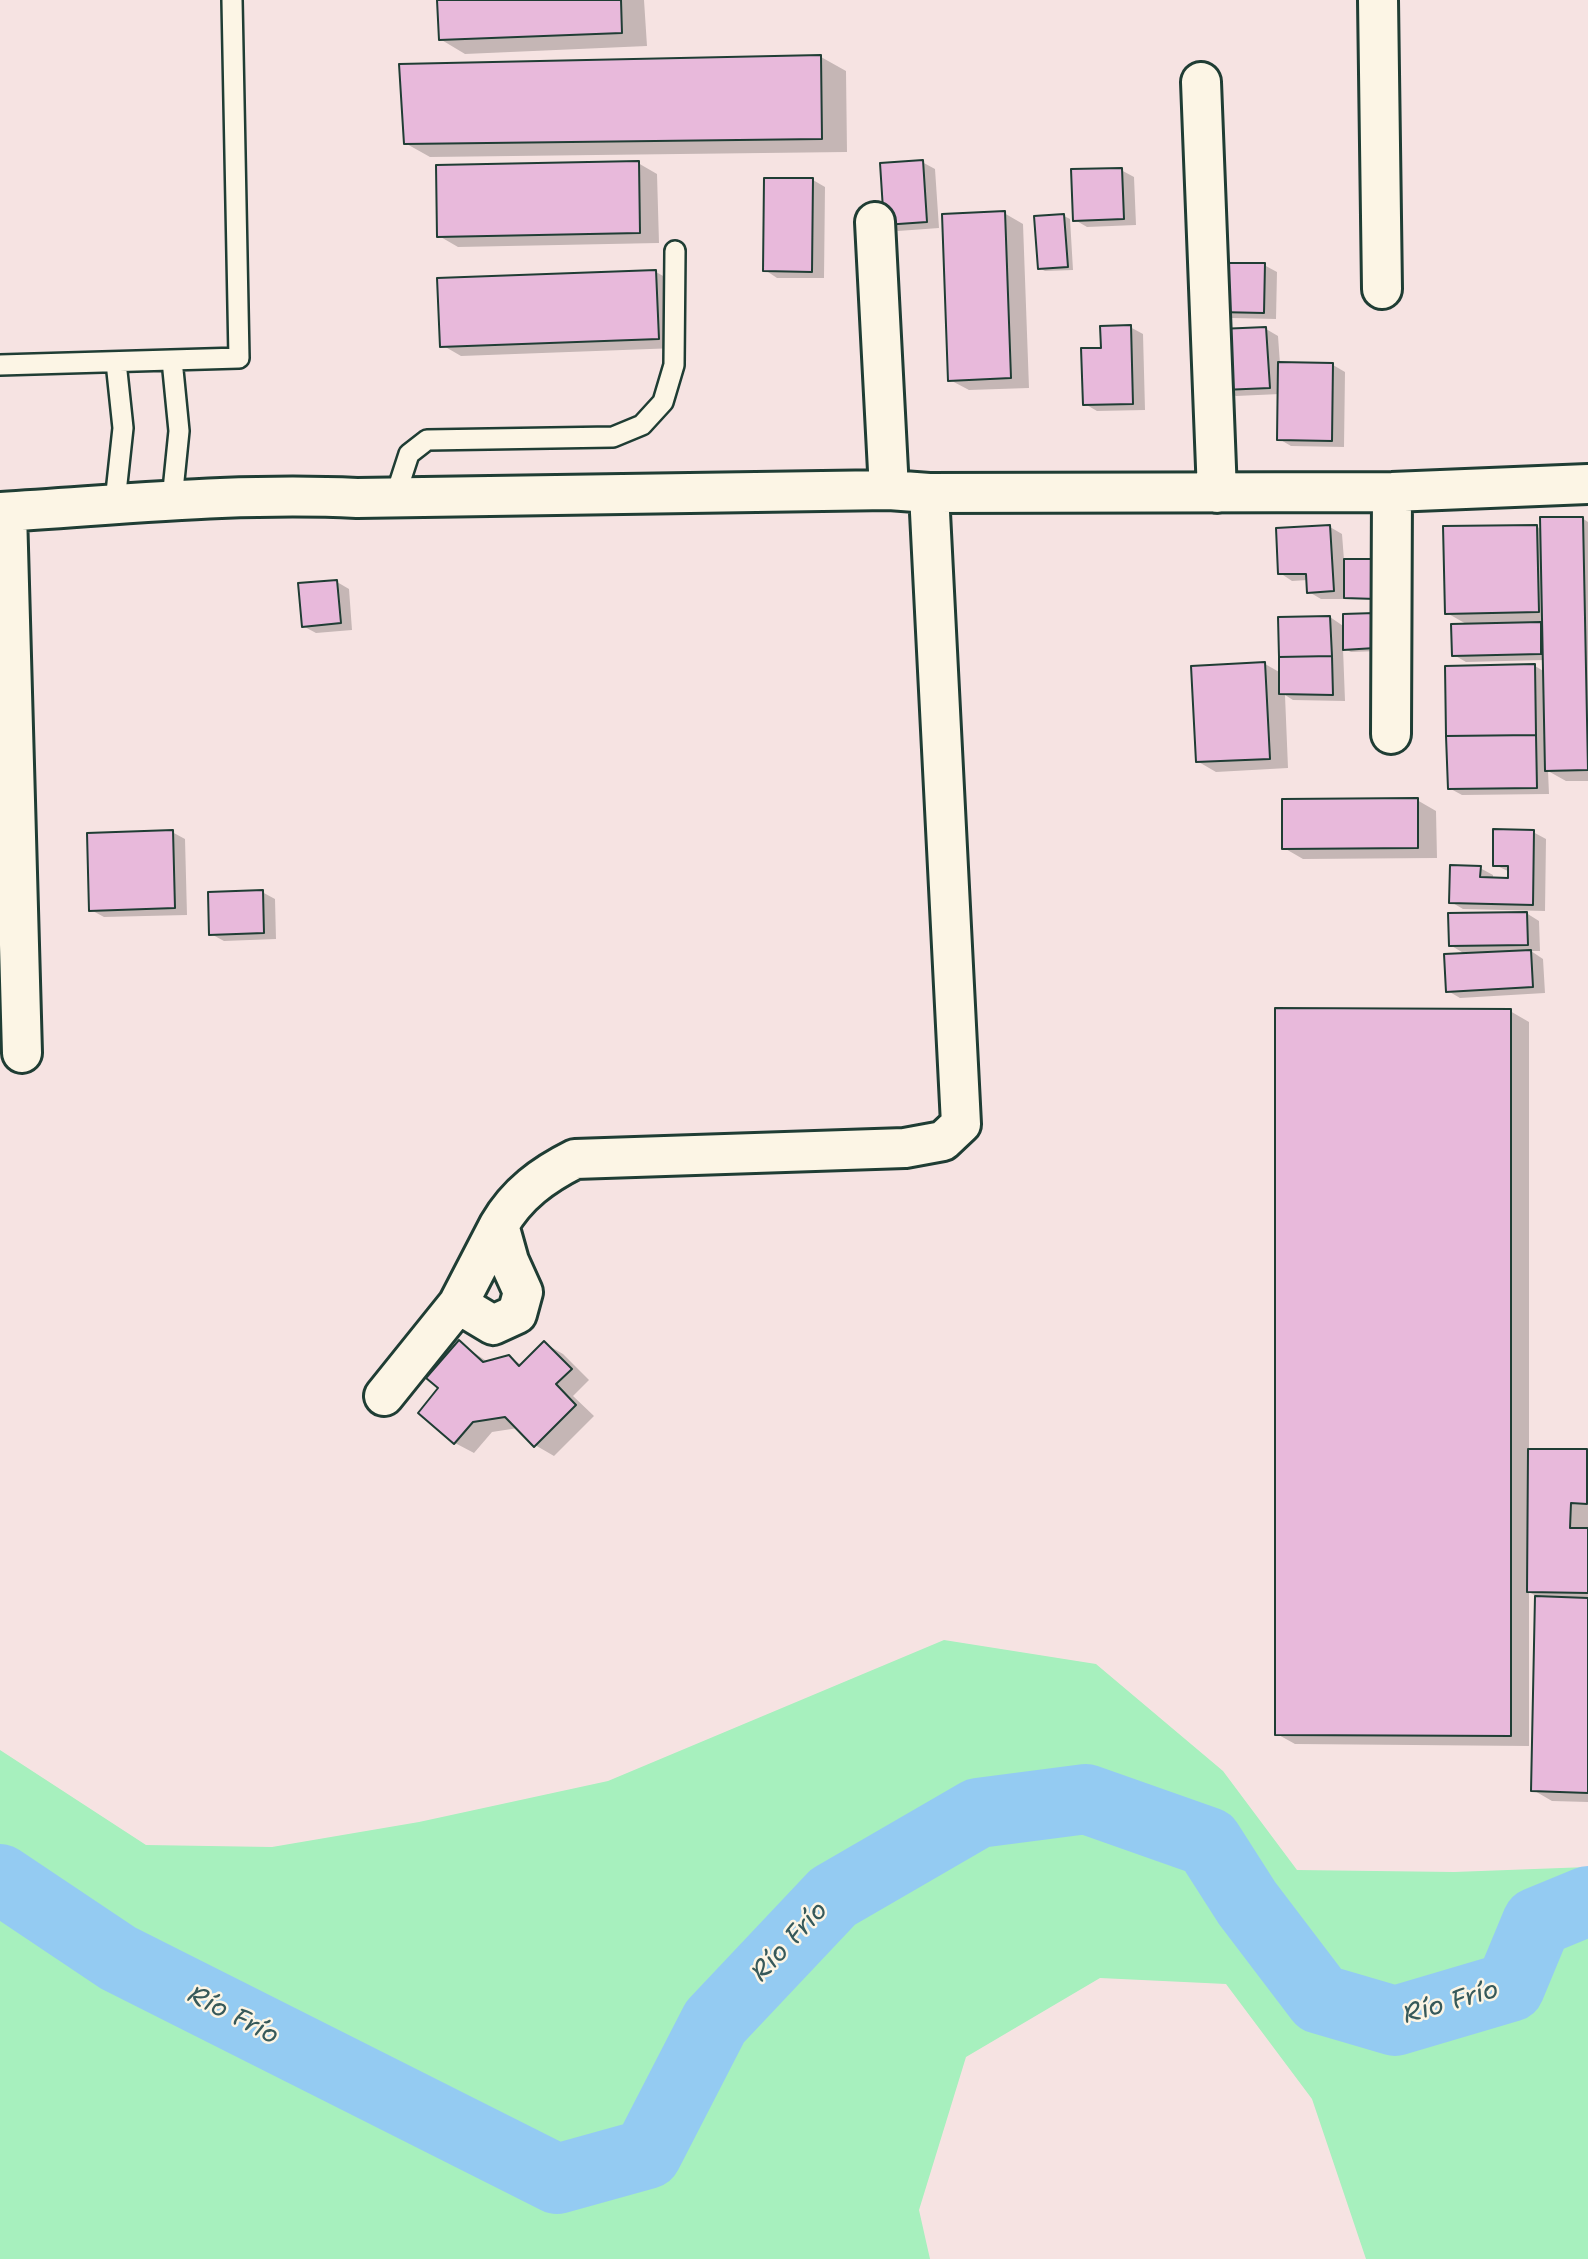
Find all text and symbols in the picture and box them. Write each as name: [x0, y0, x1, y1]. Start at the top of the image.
water label: Río Frío: [745, 1895, 835, 1989]
water label: Río Frío: [1400, 1974, 1502, 2032]
water label: Río Frío: [182, 1980, 284, 2052]

